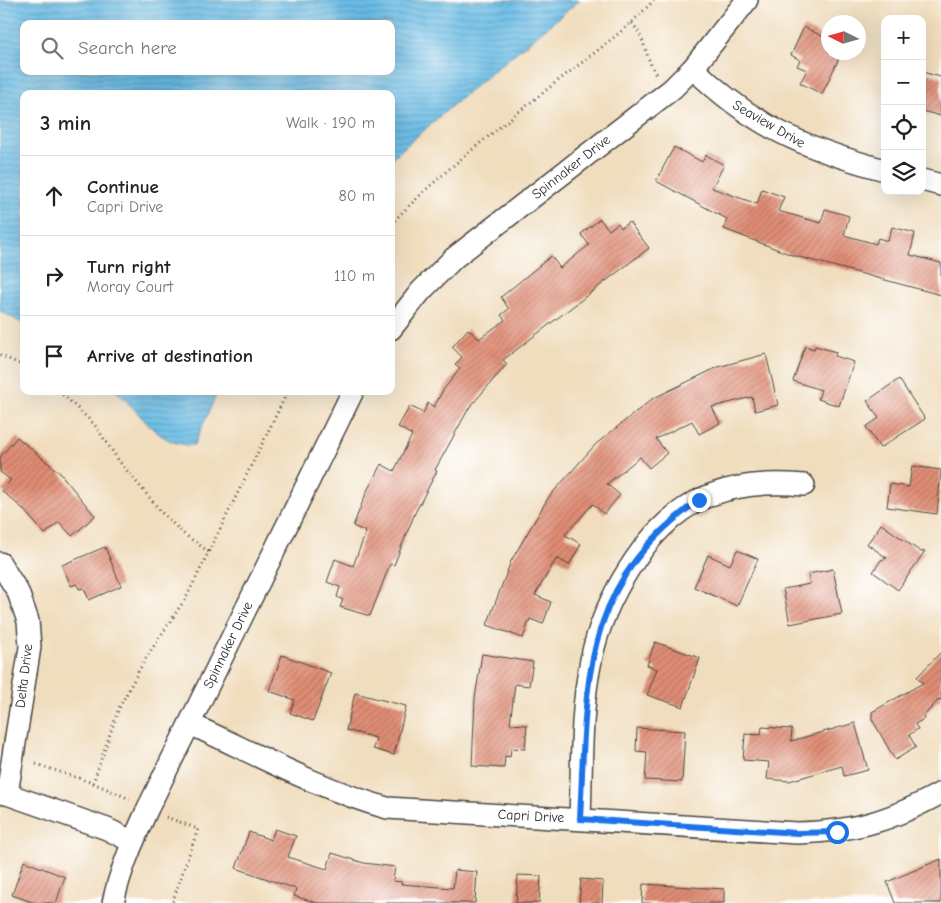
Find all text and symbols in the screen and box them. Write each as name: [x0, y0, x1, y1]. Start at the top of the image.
north arrow: [821, 15, 866, 60]
map controls: [881, 15, 926, 195]
button: +: [881, 15, 926, 60]
search box: [20, 20, 395, 75]
icon: search: [38, 34, 66, 62]
text: Search here: [78, 37, 177, 59]
button: −: [881, 60, 926, 105]
street label: Seaview Drive: [730, 96, 808, 152]
button: locate: [881, 105, 926, 150]
text: 3 min: [40, 111, 91, 135]
text: Walk · 190 m: [286, 114, 375, 132]
street label: Spinnaker Drive: [528, 131, 614, 203]
button: layers: [881, 150, 926, 195]
text: Continue: [87, 176, 159, 198]
icon: ahead: [40, 182, 68, 210]
text: 80 m: [338, 187, 375, 205]
text: Capri Drive: [87, 198, 163, 216]
text: Turn right: [87, 256, 171, 278]
icon: right: [40, 262, 68, 290]
text: 110 m: [334, 267, 375, 285]
text: Moray Court: [87, 278, 173, 296]
icon: arrive: [40, 342, 68, 370]
text: Arrive at destination: [87, 345, 253, 367]
route end: [688, 489, 711, 512]
street label: Spinnaker Drive: [200, 599, 256, 691]
street label: Delta Drive: [12, 643, 36, 709]
street label: Capri Drive: [497, 806, 565, 826]
route start: [826, 821, 849, 844]

